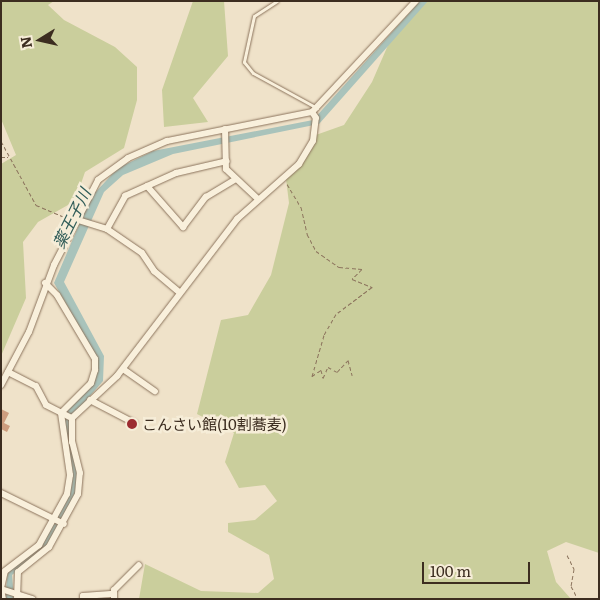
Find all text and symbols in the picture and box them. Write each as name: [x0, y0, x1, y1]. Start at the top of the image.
north arrow: [15, 15, 65, 65]
text: N: [14, 35, 36, 50]
water label: 薬王子川: [48, 185, 94, 251]
place label: こんさい館(10割蕎麦): [142, 415, 287, 433]
marker: こんさい館(10割蕎麦): [126, 418, 138, 430]
scale bar: [425, 552, 532, 584]
text: 100 m: [430, 559, 471, 582]

